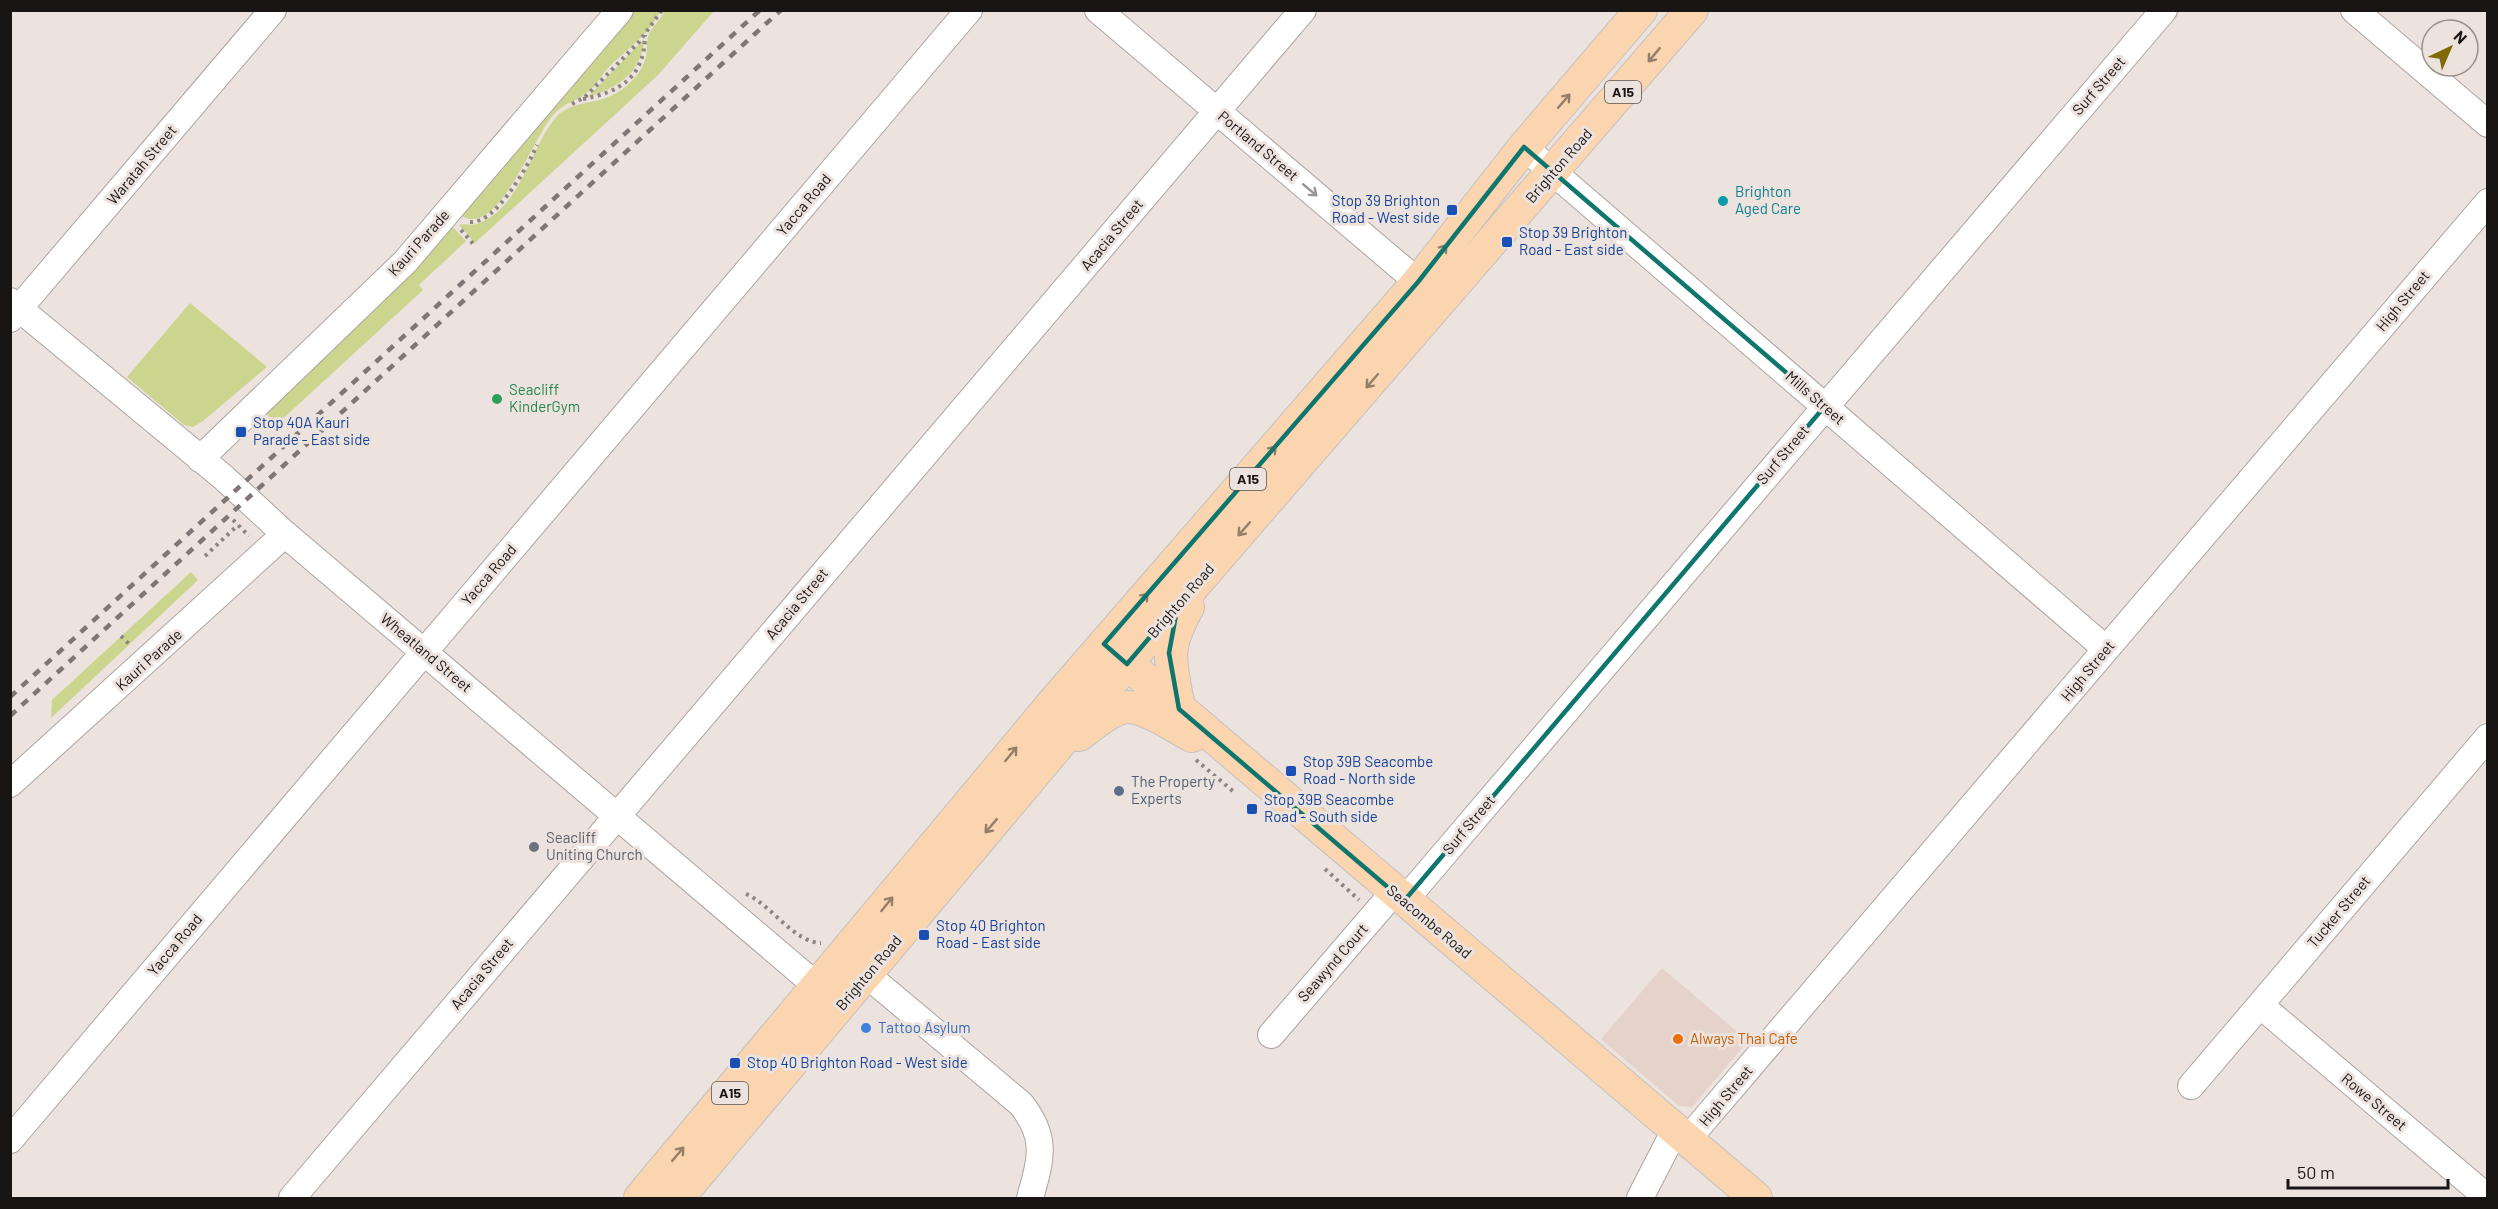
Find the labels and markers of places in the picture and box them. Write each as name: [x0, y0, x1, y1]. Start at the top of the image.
place label: Brighton Aged Care: [1735, 182, 1801, 217]
place label: Stop 39 Brighton Road - West side: [1332, 191, 1440, 226]
marker: Brighton Aged Care: [1716, 194, 1730, 208]
marker: Stop 39 Brighton Road - West side: [1445, 203, 1459, 217]
place label: Stop 39 Brighton Road - East side: [1519, 223, 1627, 258]
marker: Stop 39 Brighton Road - East side: [1500, 235, 1514, 249]
place label: Seacliff KinderGym: [509, 380, 580, 415]
marker: Seacliff KinderGym: [490, 392, 504, 406]
place label: Stop 40A Kauri Parade - East side: [253, 413, 370, 448]
marker: Stop 40A Kauri Parade - East side: [234, 425, 248, 439]
place label: Stop 39B Seacombe Road - North side: [1303, 752, 1433, 787]
marker: Stop 39B Seacombe Road - North side: [1284, 764, 1298, 778]
place label: The Property Experts: [1131, 772, 1215, 807]
marker: The Property Experts: [1112, 784, 1126, 798]
place label: Stop 39B Seacombe Road - South side: [1264, 790, 1394, 825]
marker: Stop 39B Seacombe Road - South side: [1245, 802, 1259, 816]
place label: Seacliff Uniting Church: [546, 828, 643, 863]
marker: Seacliff Uniting Church: [527, 840, 541, 854]
place label: Stop 40 Brighton Road - East side: [936, 916, 1046, 951]
marker: Stop 40 Brighton Road - East side: [917, 928, 931, 942]
place label: Tattoo Asylum: [878, 1018, 971, 1036]
marker: Tattoo Asylum: [859, 1021, 873, 1035]
place label: Always Thai Cafe: [1690, 1029, 1798, 1047]
marker: Always Thai Cafe: [1671, 1032, 1685, 1046]
place label: Stop 40 Brighton Road - West side: [747, 1053, 968, 1071]
marker: Stop 40 Brighton Road - West side: [728, 1056, 742, 1070]

